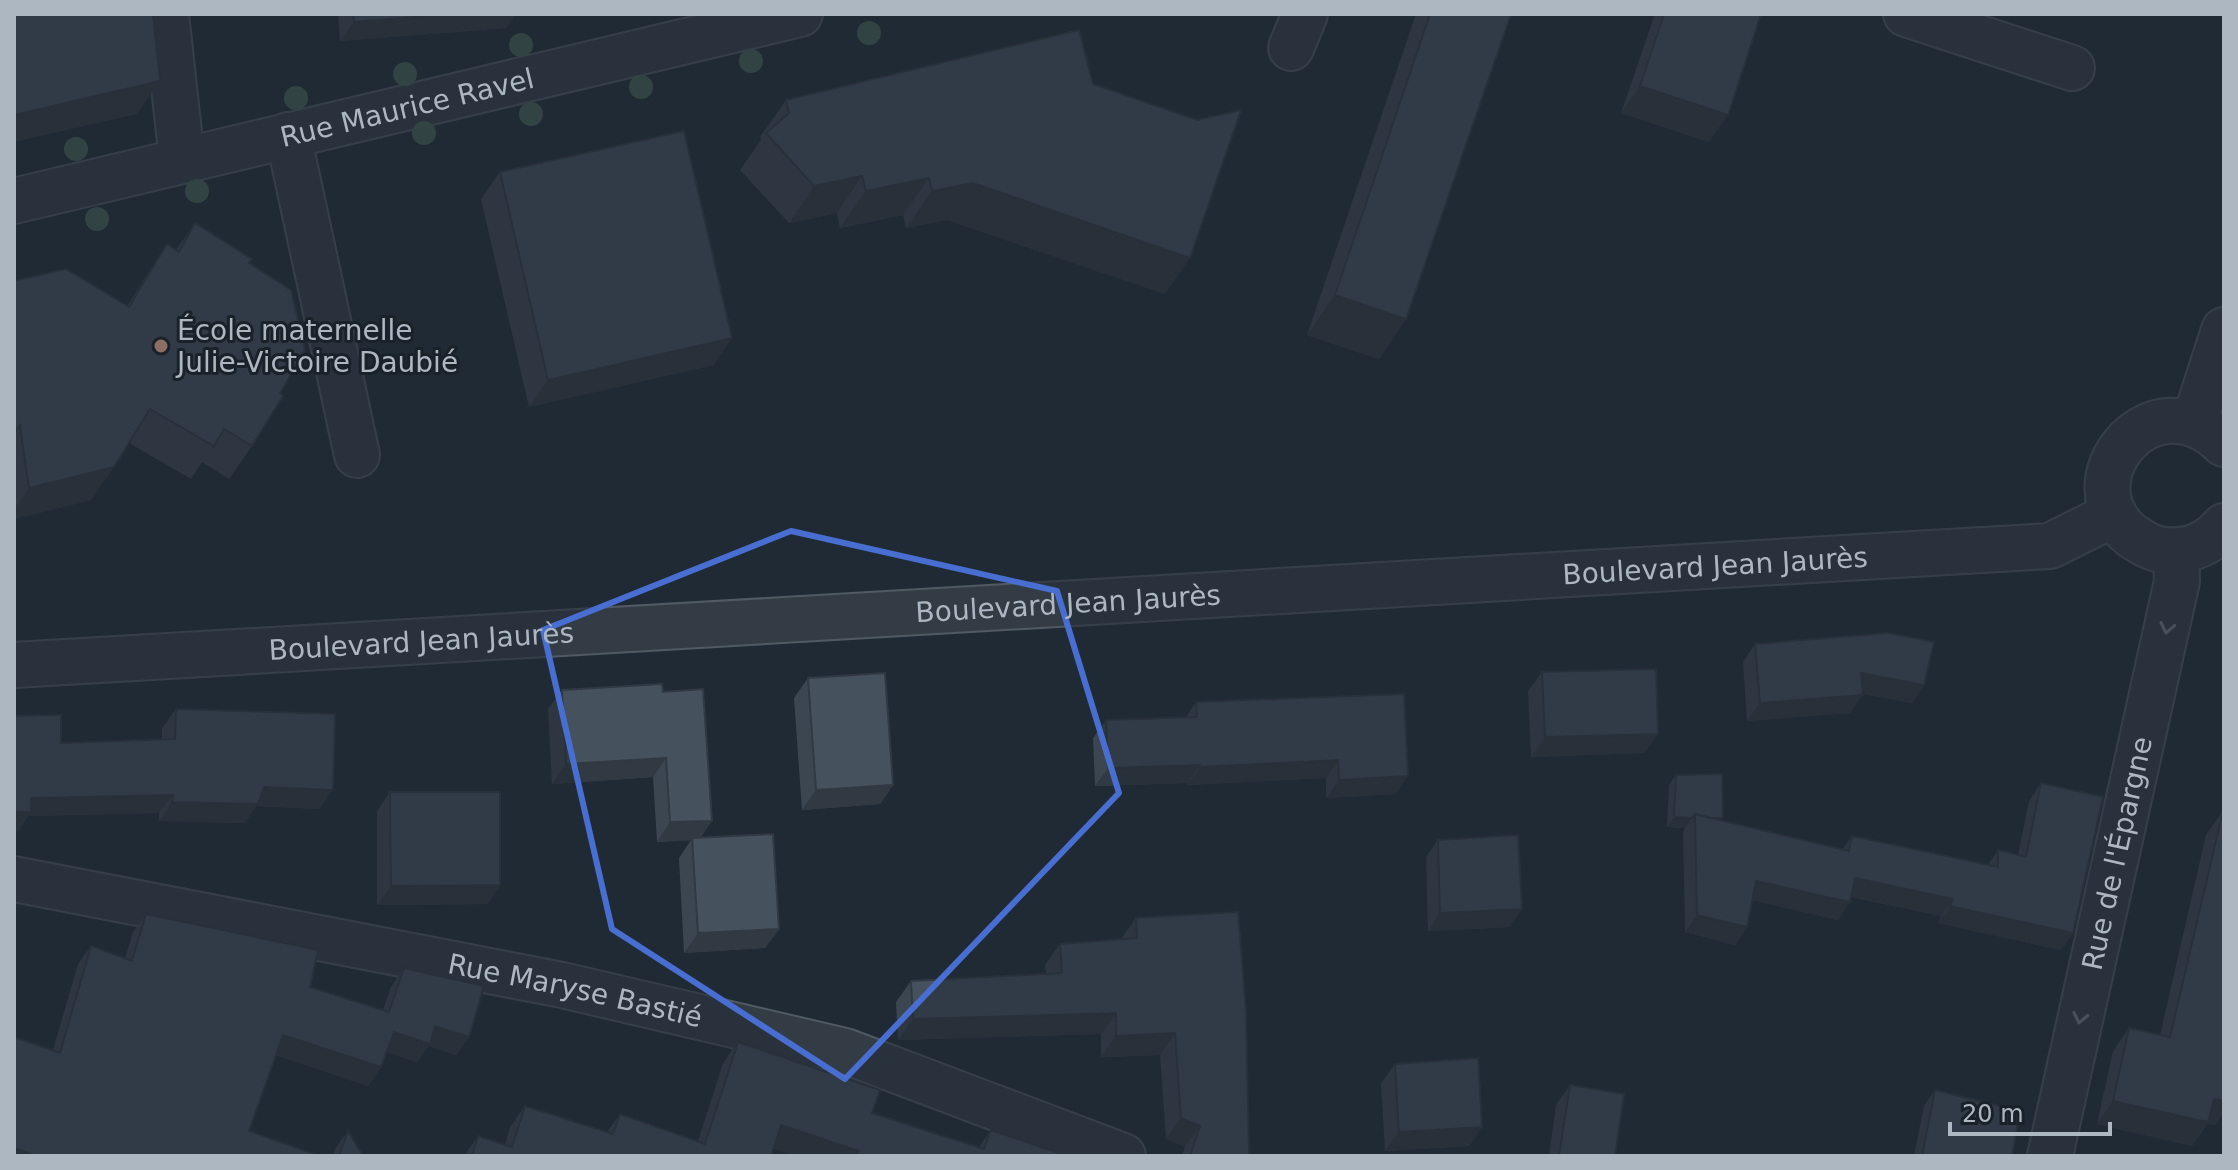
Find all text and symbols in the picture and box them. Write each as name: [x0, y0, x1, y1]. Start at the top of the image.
street label: Rue Maurice Ravel: [277, 61, 537, 154]
place label: École maternelle Julie-Victoire Daubié: [175, 313, 458, 379]
marker: École maternelle Julie-Victoire Daubié: [152, 337, 170, 355]
street label: Boulevard Jean Jaurès: [1561, 540, 1869, 591]
street label: Boulevard Jean Jaurès: [915, 578, 1222, 629]
street label: Boulevard Jean Jaurès: [268, 616, 575, 667]
one-way arrow: [2159, 621, 2176, 634]
street label: Rue de l'Épargne: [2075, 734, 2159, 973]
street label: Rue Maryse Bastié: [445, 947, 705, 1034]
one-way arrow: [2072, 1011, 2089, 1025]
scale bar: [1950, 1086, 2110, 1136]
text: 20 m: [1962, 1100, 2024, 1128]

